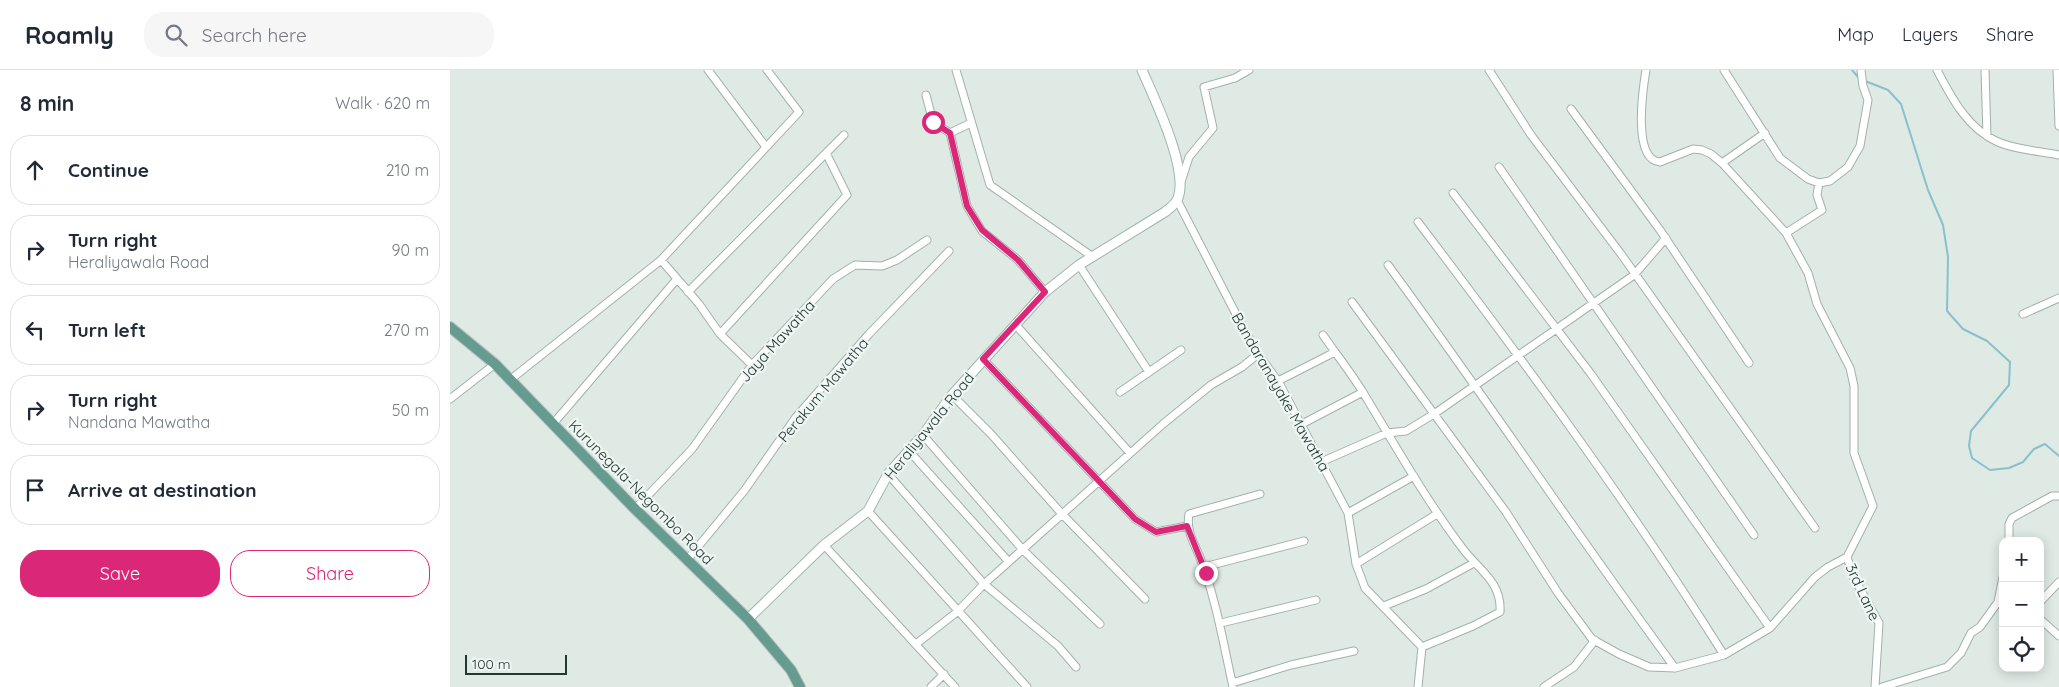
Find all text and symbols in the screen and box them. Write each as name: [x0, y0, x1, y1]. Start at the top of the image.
search box: [144, 12, 494, 57]
text: Roamly: [25, 20, 114, 50]
icon: search: [162, 21, 190, 49]
text: Search here: [202, 23, 307, 47]
text: Map: [1837, 23, 1874, 46]
text: Layers: [1902, 23, 1958, 46]
text: Share: [1986, 23, 2034, 46]
text: 8 min: [20, 90, 74, 116]
text: Walk · 620 m: [335, 93, 430, 113]
route start: [922, 111, 945, 134]
icon: ahead: [21, 156, 49, 184]
text: Continue: [68, 158, 149, 182]
text: 210 m: [386, 160, 429, 180]
text: Turn right: [68, 228, 157, 252]
icon: right: [21, 236, 49, 264]
text: 90 m: [392, 240, 429, 260]
text: Heraliyawala Road: [68, 252, 209, 272]
street label: Jaya Mawatha: [735, 296, 819, 386]
street label: Bandaranayake Mawatha: [1228, 309, 1334, 475]
icon: left: [21, 316, 49, 344]
text: Turn left: [68, 318, 146, 342]
text: 270 m: [384, 320, 429, 340]
street label: Perakum Mawatha: [774, 334, 872, 446]
street label: Heraliyawala Road: [880, 369, 978, 483]
text: Turn right: [68, 388, 157, 412]
icon: right: [21, 396, 49, 424]
text: 50 m: [392, 400, 429, 420]
text: Nandana Mawatha: [68, 412, 210, 432]
street label: Kurunegala-Negombo Road: [565, 416, 717, 568]
icon: arrive: [21, 476, 49, 504]
text: Arrive at destination: [68, 478, 257, 502]
map controls: [1999, 537, 2044, 672]
button: +: [1999, 537, 2044, 582]
button: Save: [20, 550, 220, 597]
button: Share: [230, 550, 430, 597]
street label: 3rd Lane: [1842, 560, 1884, 624]
route end: [1195, 562, 1218, 585]
button: −: [1999, 582, 2044, 627]
button: locate: [1999, 627, 2044, 672]
scale bar: [465, 652, 568, 675]
text: 100 m: [472, 655, 510, 673]

